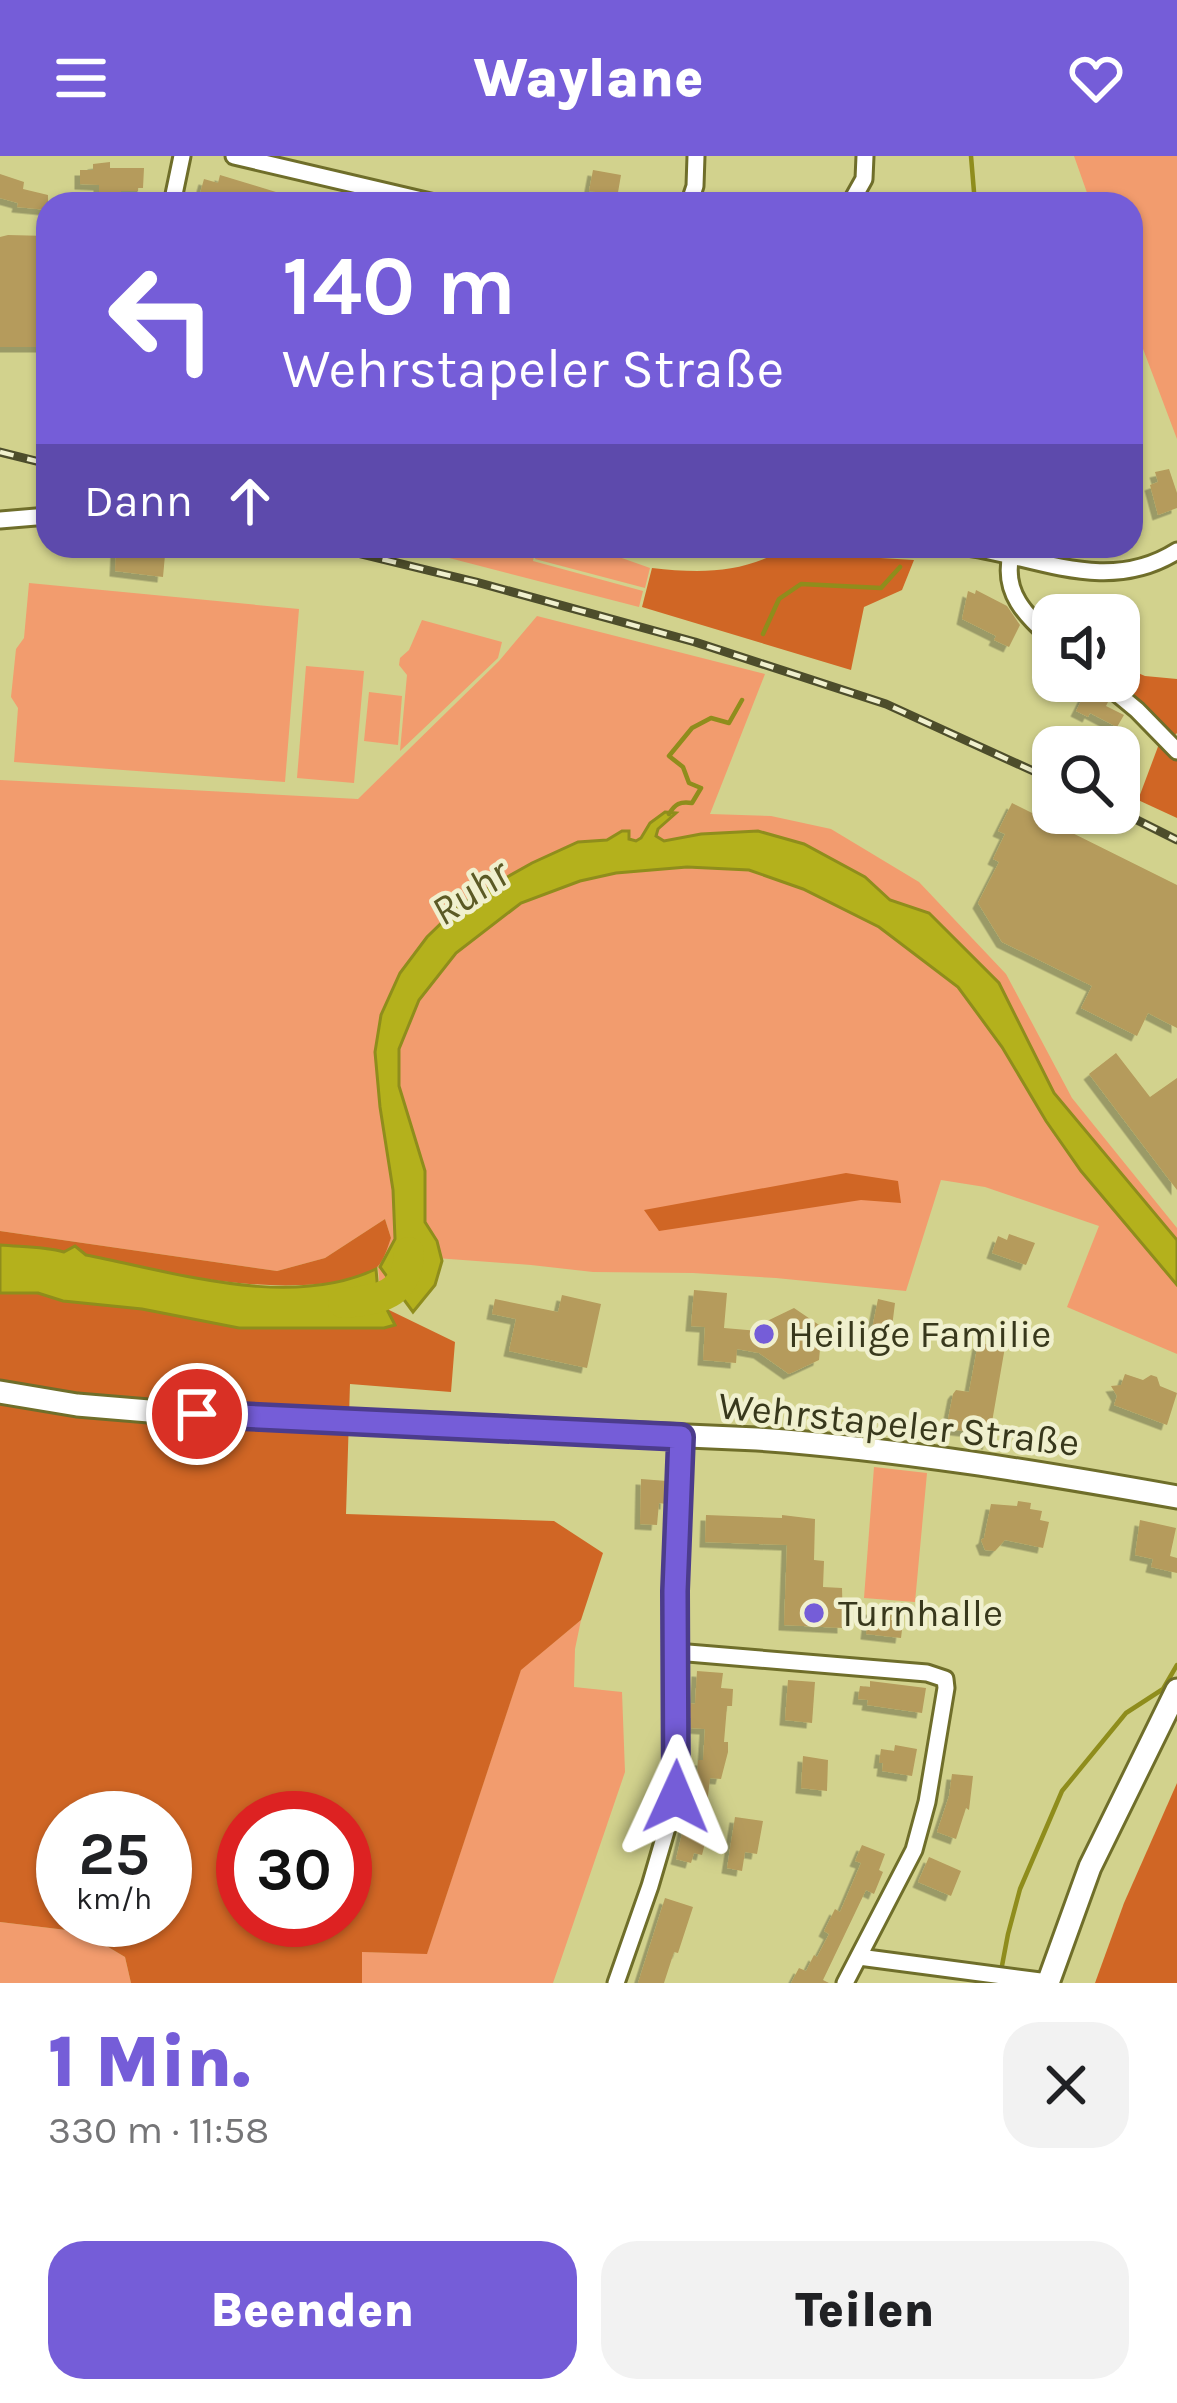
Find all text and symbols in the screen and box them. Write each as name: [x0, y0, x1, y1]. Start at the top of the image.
icon: menu: [48, 45, 114, 111]
icon: heart: [1063, 45, 1129, 111]
text: Waylane: [473, 46, 704, 110]
text: 140 m: [282, 237, 516, 335]
icon: left: [84, 240, 240, 396]
text: Wehrstapeler Straße: [282, 337, 784, 401]
icon: ahead: [217, 468, 283, 534]
text: Dann: [84, 475, 193, 527]
map controls: [1032, 594, 1140, 834]
button: sound: [1032, 594, 1140, 702]
button: search: [1032, 726, 1140, 834]
water label: Ruhr: [421, 847, 520, 936]
place label: Heilige Familie: [788, 1311, 1051, 1357]
marker: Heilige Familie: [751, 1321, 777, 1347]
pin: [146, 1363, 248, 1465]
icon: arrive: [164, 1381, 230, 1447]
street label: Wehrstapeler Straße: [716, 1382, 1082, 1466]
place label: Turnhalle: [838, 1590, 1003, 1636]
marker: Turnhalle: [801, 1600, 827, 1626]
position arrow: [613, 1734, 739, 1860]
speed limit sign: 30: [216, 1791, 372, 1947]
text: 25: [78, 1819, 150, 1889]
text: km/h: [76, 1881, 152, 1917]
text: 1 Min.: [48, 2020, 251, 2104]
button: close: [1003, 2022, 1129, 2148]
text: 330 m · 11:58: [48, 2107, 269, 2153]
button: Beenden: [48, 2241, 577, 2379]
button: Teilen: [601, 2241, 1129, 2379]

